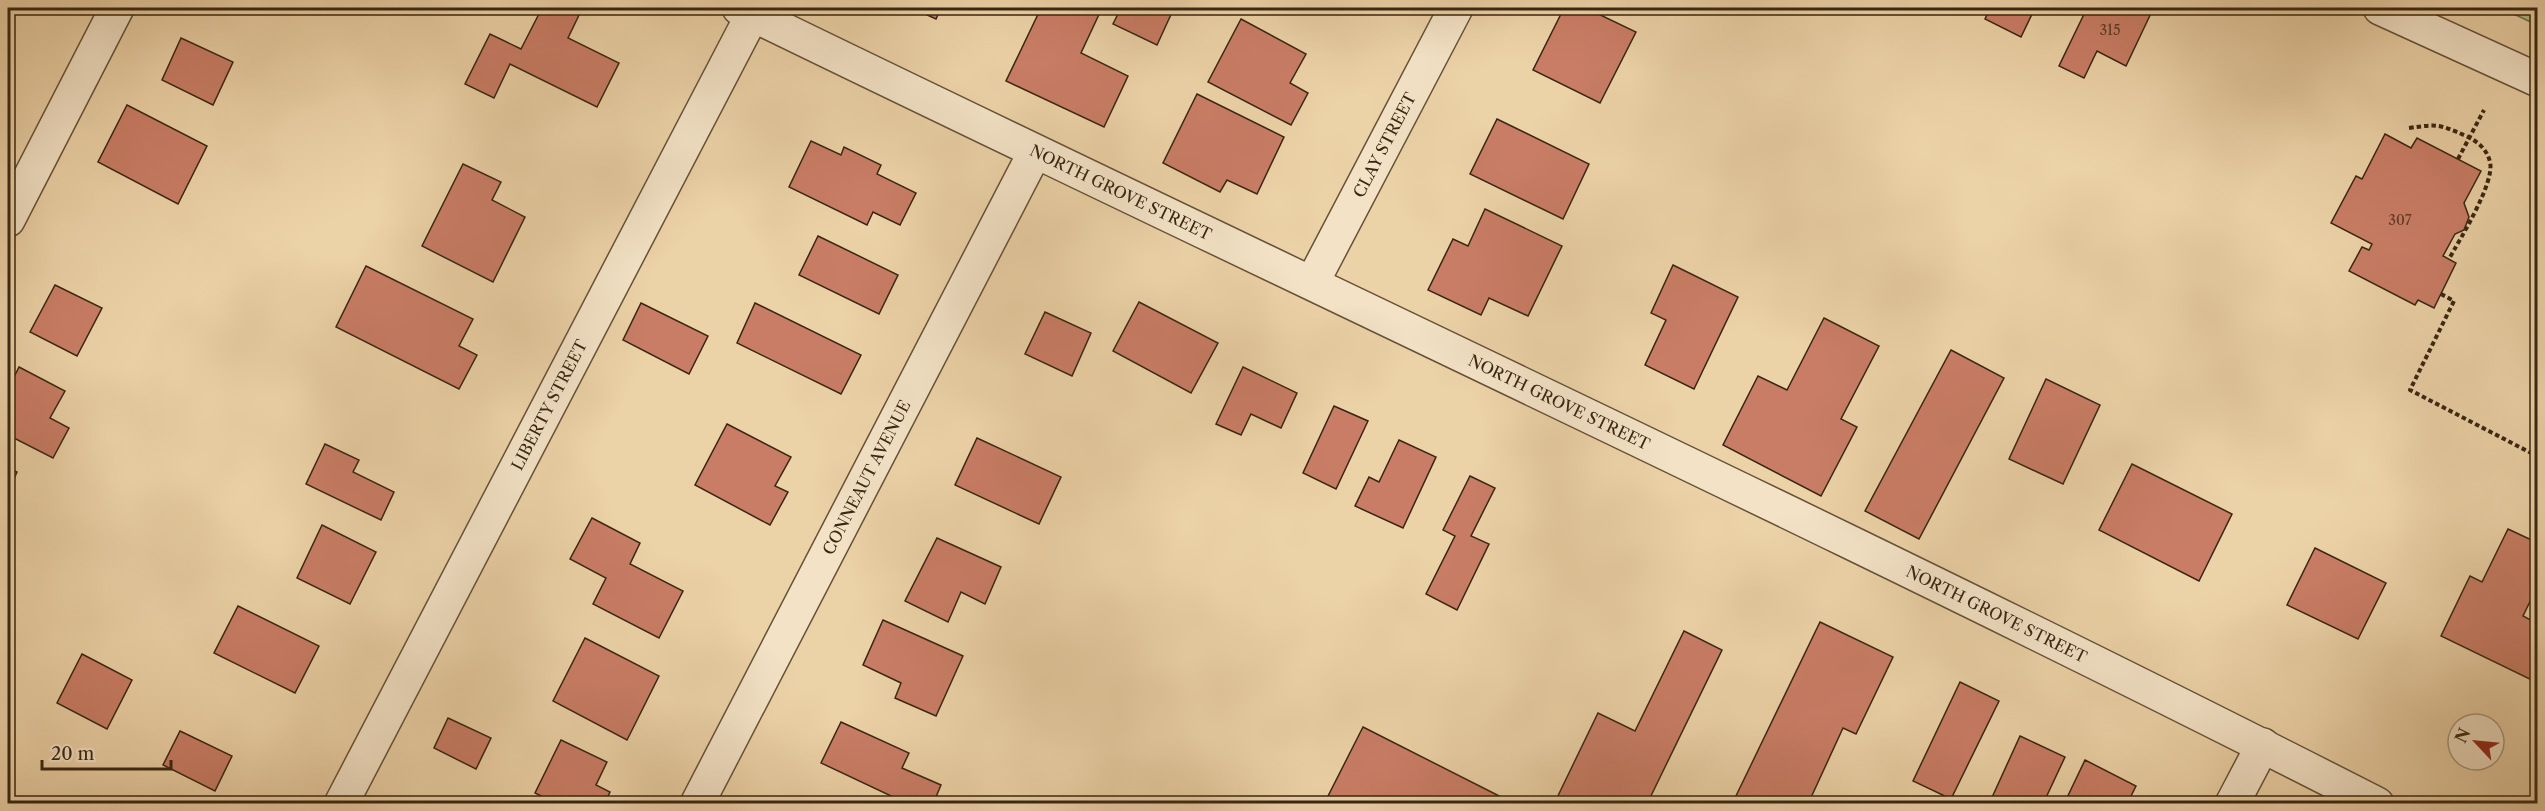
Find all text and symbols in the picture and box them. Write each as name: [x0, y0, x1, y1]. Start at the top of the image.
house number: 315: [2099, 21, 2121, 39]
street label: CLAY STREET: [1349, 89, 1420, 201]
street label: NORTH GROVE STREET: [1027, 140, 1215, 244]
house number: 307: [2388, 211, 2412, 229]
street label: LIBERTY STREET: [507, 336, 591, 474]
street label: NORTH GROVE STREET: [1465, 350, 1653, 454]
street label: CONNEAUT AVENUE: [818, 397, 915, 558]
street label: NORTH GROVE STREET: [1903, 561, 2090, 667]
north arrow: [2446, 712, 2506, 772]
text: N: [2450, 725, 2475, 746]
scale bar: [42, 733, 171, 771]
text: 20 m: [51, 743, 95, 765]

